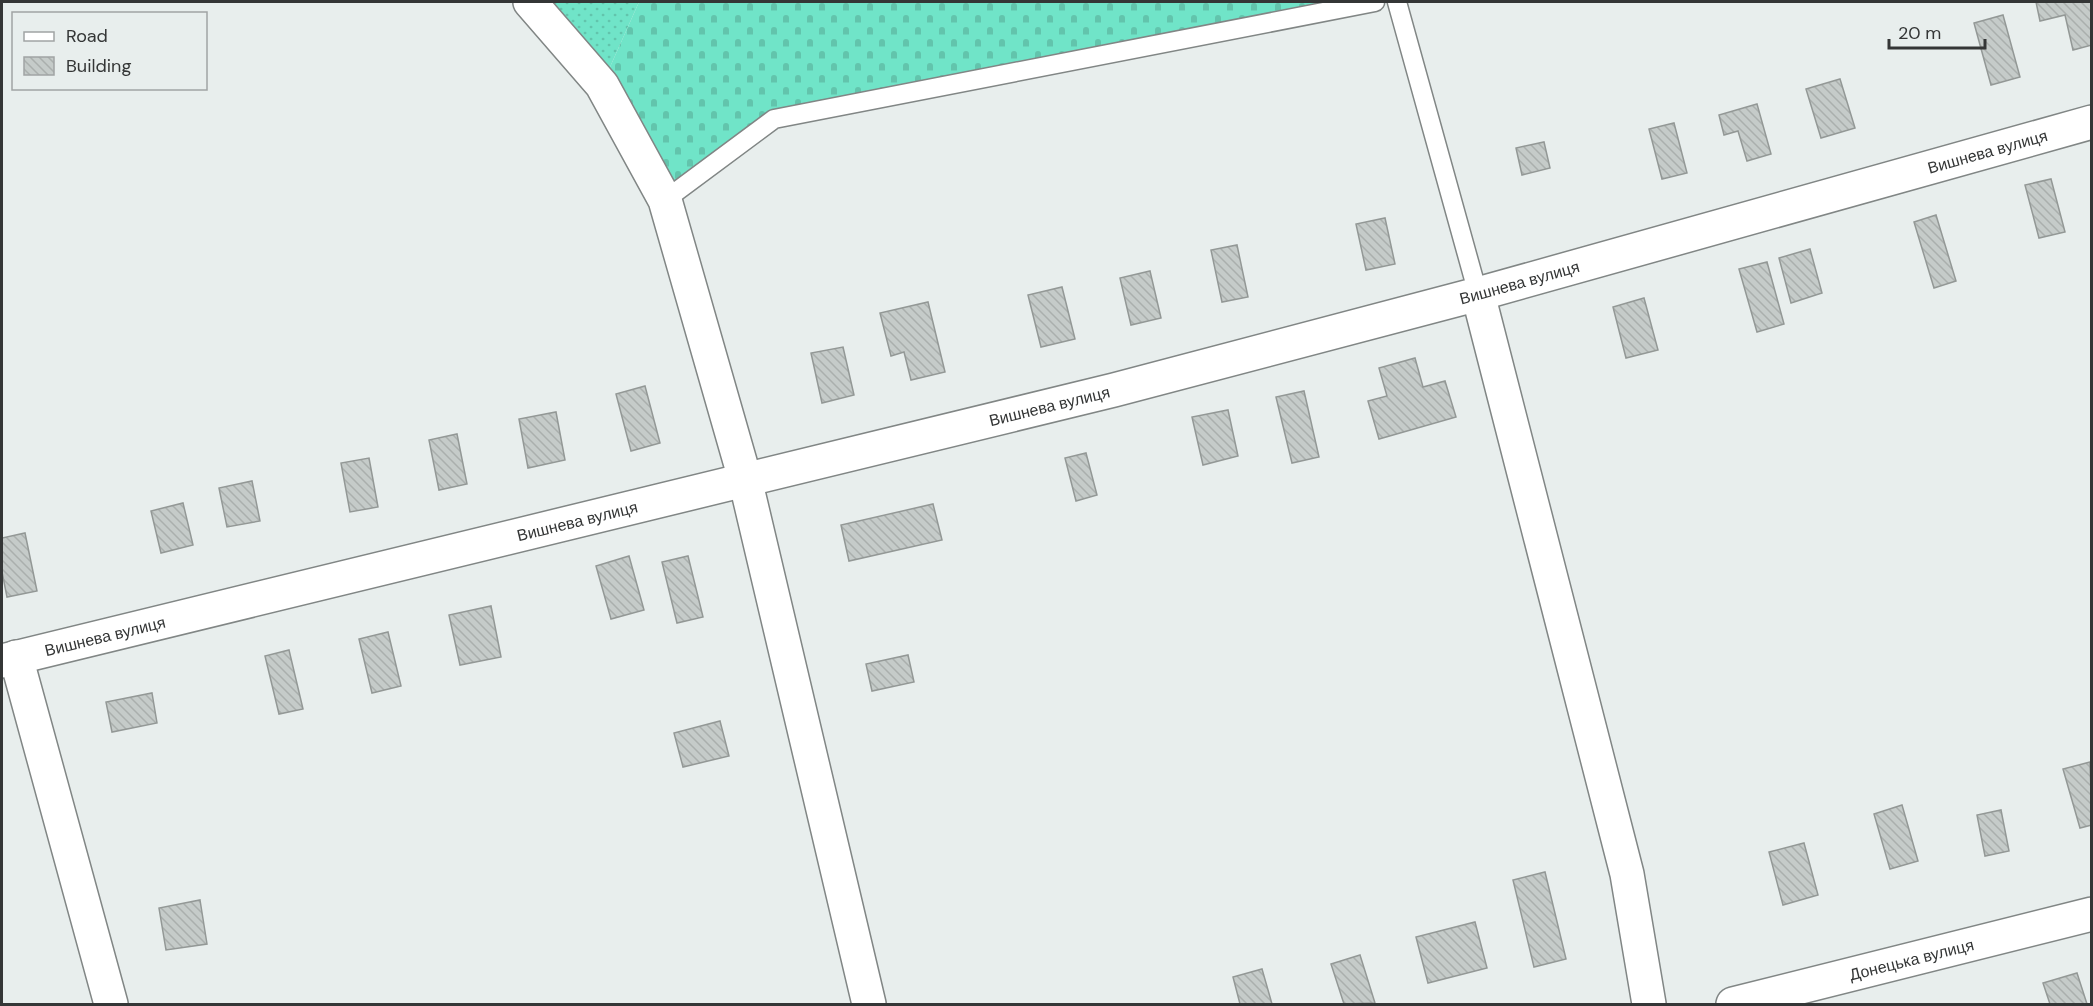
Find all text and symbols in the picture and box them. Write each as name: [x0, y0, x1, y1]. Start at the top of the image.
legend: [12, 12, 207, 90]
scale bar: [1889, 12, 1985, 50]
text: 20 m: [1898, 21, 1941, 45]
text: Road: [66, 24, 108, 48]
text: Building: [66, 54, 131, 78]
street label: Вишнева вулиця: [1925, 125, 2050, 178]
street label: Вишнева вулиця: [1457, 256, 1582, 309]
street label: Вишнева вулиця: [987, 381, 1112, 431]
street label: Вишнева вулиця: [515, 496, 640, 546]
street label: Вишнева вулиця: [42, 611, 168, 661]
street label: Донецька вулиця: [1847, 934, 1976, 985]

